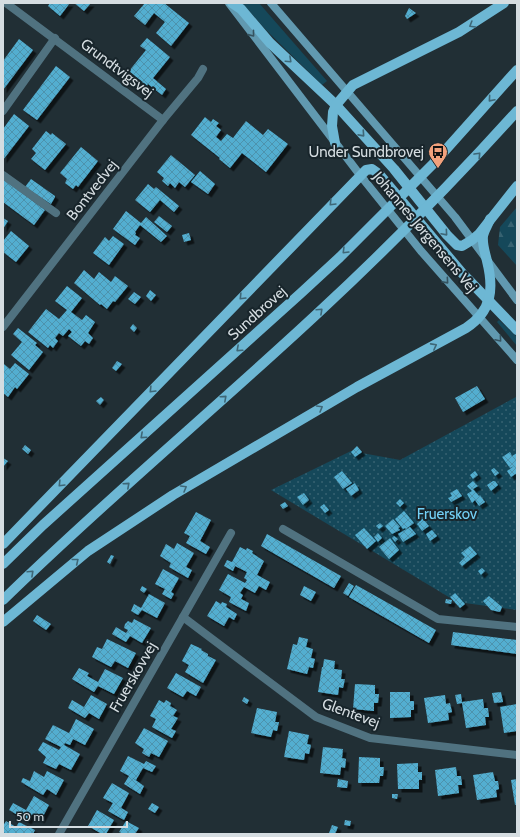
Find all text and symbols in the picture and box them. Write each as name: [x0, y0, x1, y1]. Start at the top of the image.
one-way arrow: [469, 20, 476, 27]
one-way arrow: [247, 30, 254, 37]
street label: Grundtvigsvej: [77, 35, 157, 101]
one-way arrow: [284, 56, 292, 63]
one-way arrow: [489, 95, 496, 102]
one-way arrow: [357, 129, 364, 136]
bus stop icon: Under Sundbrovej: [427, 141, 449, 169]
place label: Under Sundbrovej: [309, 143, 424, 161]
one-way arrow: [473, 152, 480, 159]
street label: Bontvedvej: [63, 156, 121, 224]
street label: Johannes Jørgensens Vej: [369, 167, 481, 296]
one-way arrow: [329, 198, 337, 206]
one-way arrow: [441, 229, 448, 236]
one-way arrow: [342, 246, 350, 254]
one-way arrow: [442, 276, 449, 283]
street label: Sundbrovej: [224, 282, 290, 344]
one-way arrow: [239, 292, 247, 300]
one-way arrow: [315, 308, 323, 316]
one-way arrow: [494, 334, 501, 341]
one-way arrow: [430, 343, 437, 350]
one-way arrow: [236, 344, 244, 351]
one-way arrow: [149, 385, 156, 393]
one-way arrow: [219, 396, 226, 403]
one-way arrow: [316, 406, 323, 413]
one-way arrow: [140, 431, 147, 438]
one-way arrow: [58, 479, 66, 487]
one-way arrow: [122, 483, 130, 490]
one-way arrow: [180, 486, 187, 493]
park label: Fruerskov: [417, 505, 478, 523]
one-way arrow: [72, 559, 79, 566]
one-way arrow: [26, 570, 34, 578]
street label: Fruerskovvej: [106, 639, 160, 715]
street label: Glentevej: [320, 694, 382, 732]
scale bar: [10, 803, 127, 829]
text: 50 m: [16, 809, 44, 824]

